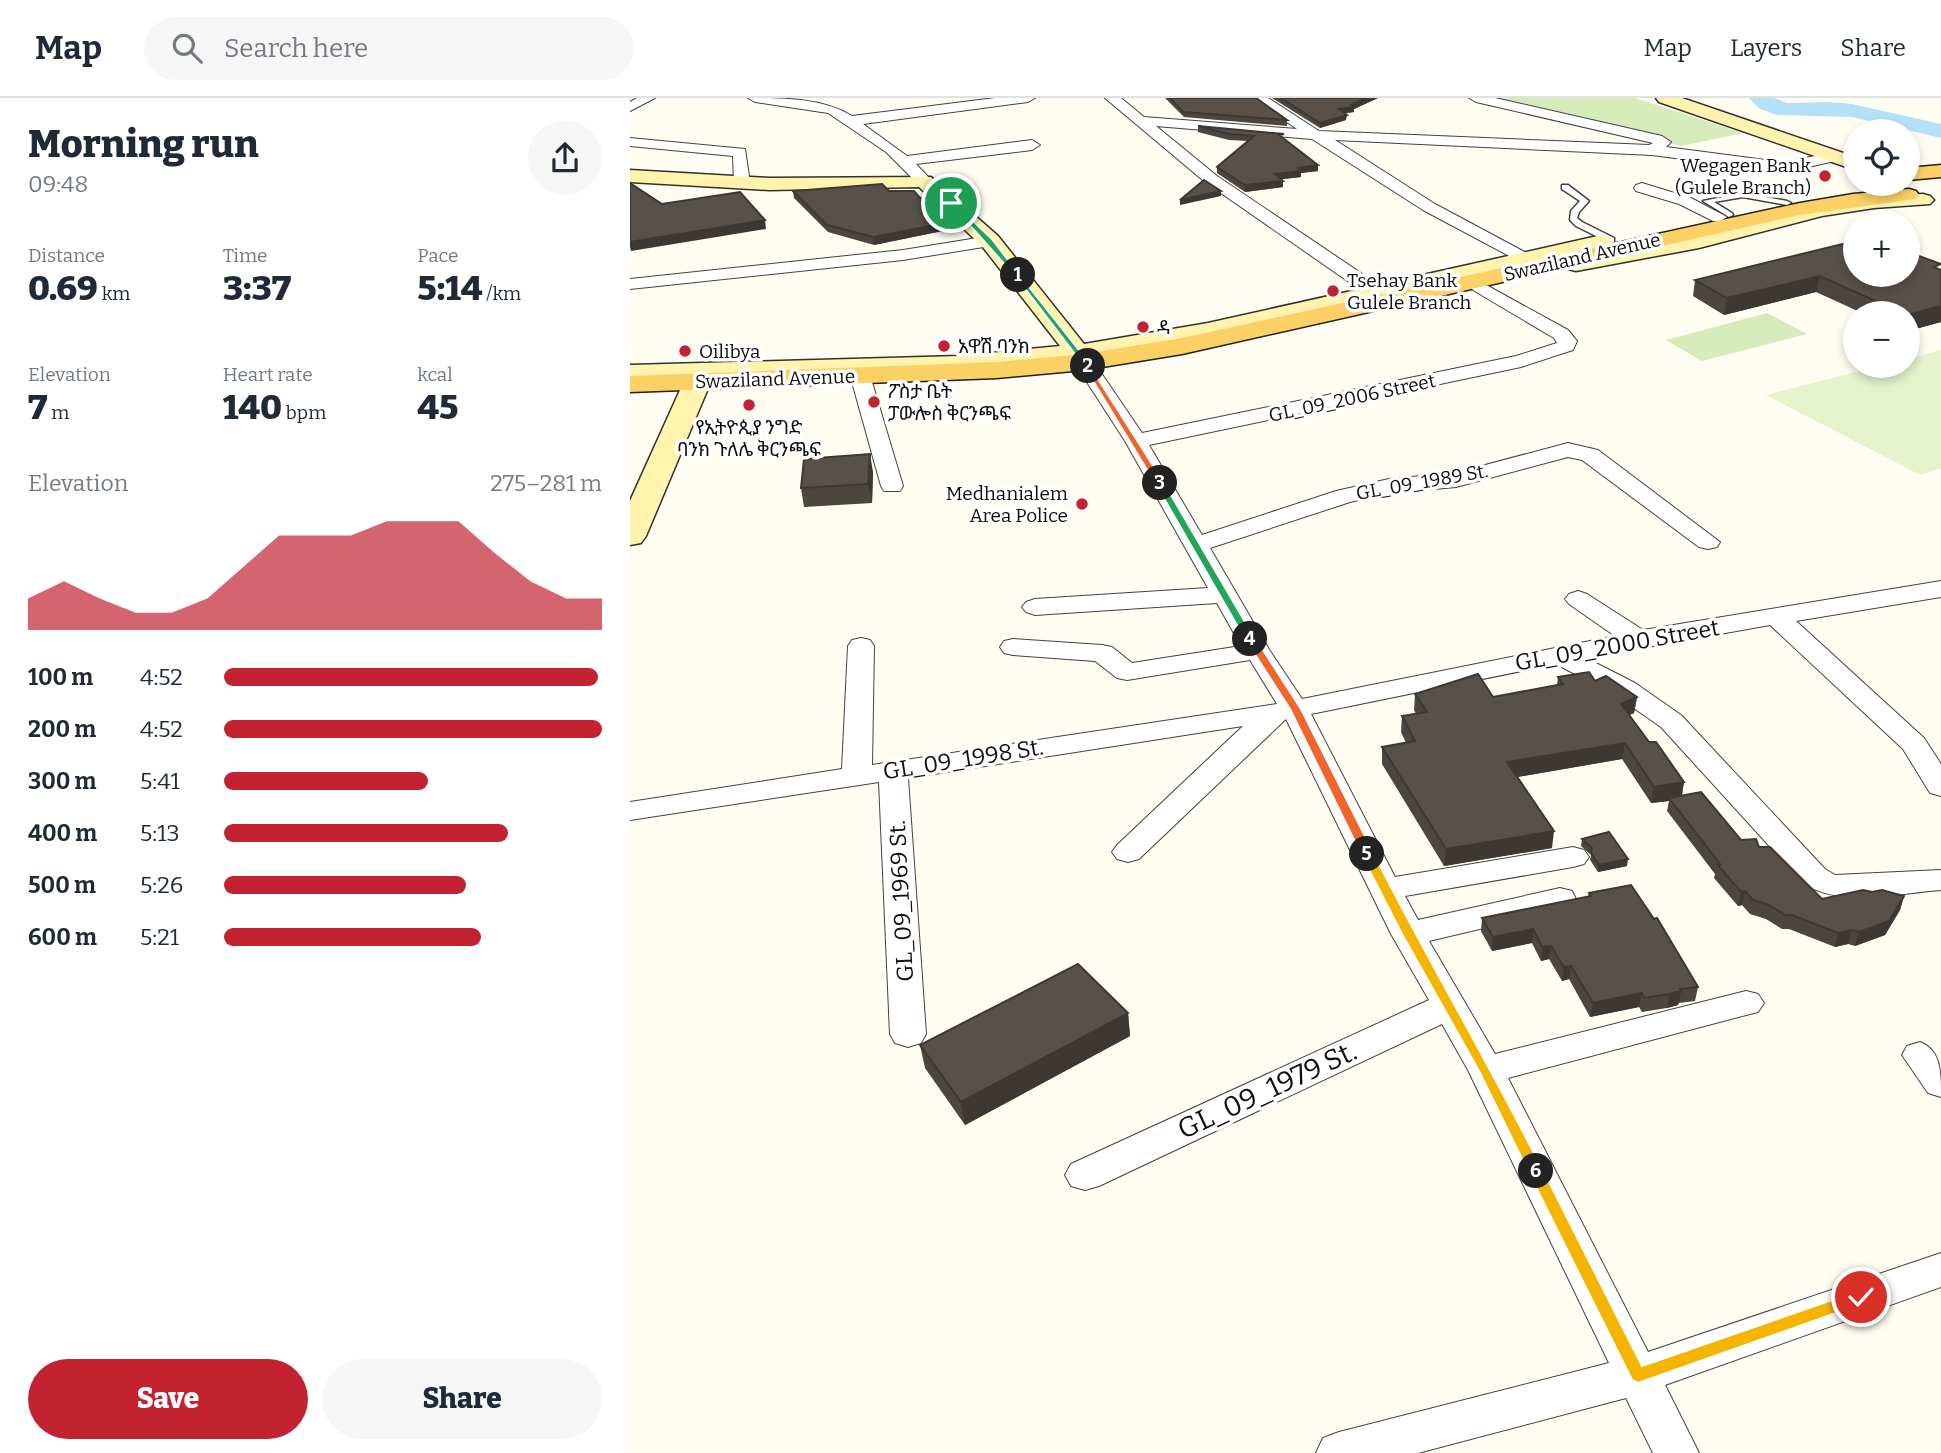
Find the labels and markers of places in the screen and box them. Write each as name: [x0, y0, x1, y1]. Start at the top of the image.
place label: Wegagen Bank (Gulele Branch): [1675, 154, 1811, 199]
marker: Wegagen Bank (Gulele Branch): [1817, 168, 1833, 184]
pin: [921, 173, 981, 233]
pin: 1: [1000, 258, 1036, 292]
place label: Tsehay Bank Gulele Branch: [1347, 269, 1472, 314]
marker: Tsehay Bank Gulele Branch: [1325, 283, 1341, 299]
place label: ዳ: [1157, 316, 1171, 339]
marker: ዳ: [1135, 319, 1151, 335]
place label: አዋሽ ባንክ: [958, 335, 1030, 358]
marker: አዋሽ ባንክ: [936, 338, 952, 354]
place label: Oilibya: [699, 340, 761, 363]
marker: Oilibya: [677, 343, 693, 359]
pin: 2: [1070, 348, 1106, 384]
place label: ፖስታ ቤት ፓውሎስ ቅርንጫፍ: [888, 380, 1011, 425]
marker: ፖስታ ቤት ፓውሎስ ቅርንጫፍ: [866, 394, 882, 410]
marker: የኢትዮጲያ ንግድ ባንክ ጉለሌ ቅርንጫፍ: [741, 397, 757, 413]
place label: የኢትዮጲያ ንግድ ባንክ ጉለሌ ቅርንጫፍ: [677, 416, 821, 461]
pin: 3: [1142, 466, 1178, 500]
place label: Medhanialem Area Police: [946, 482, 1068, 527]
marker: Medhanialem Area Police: [1074, 496, 1090, 512]
pin: 4: [1232, 622, 1268, 656]
pin: 5: [1350, 836, 1384, 872]
pin: 6: [1518, 1154, 1553, 1188]
pin: [1831, 1267, 1891, 1327]

